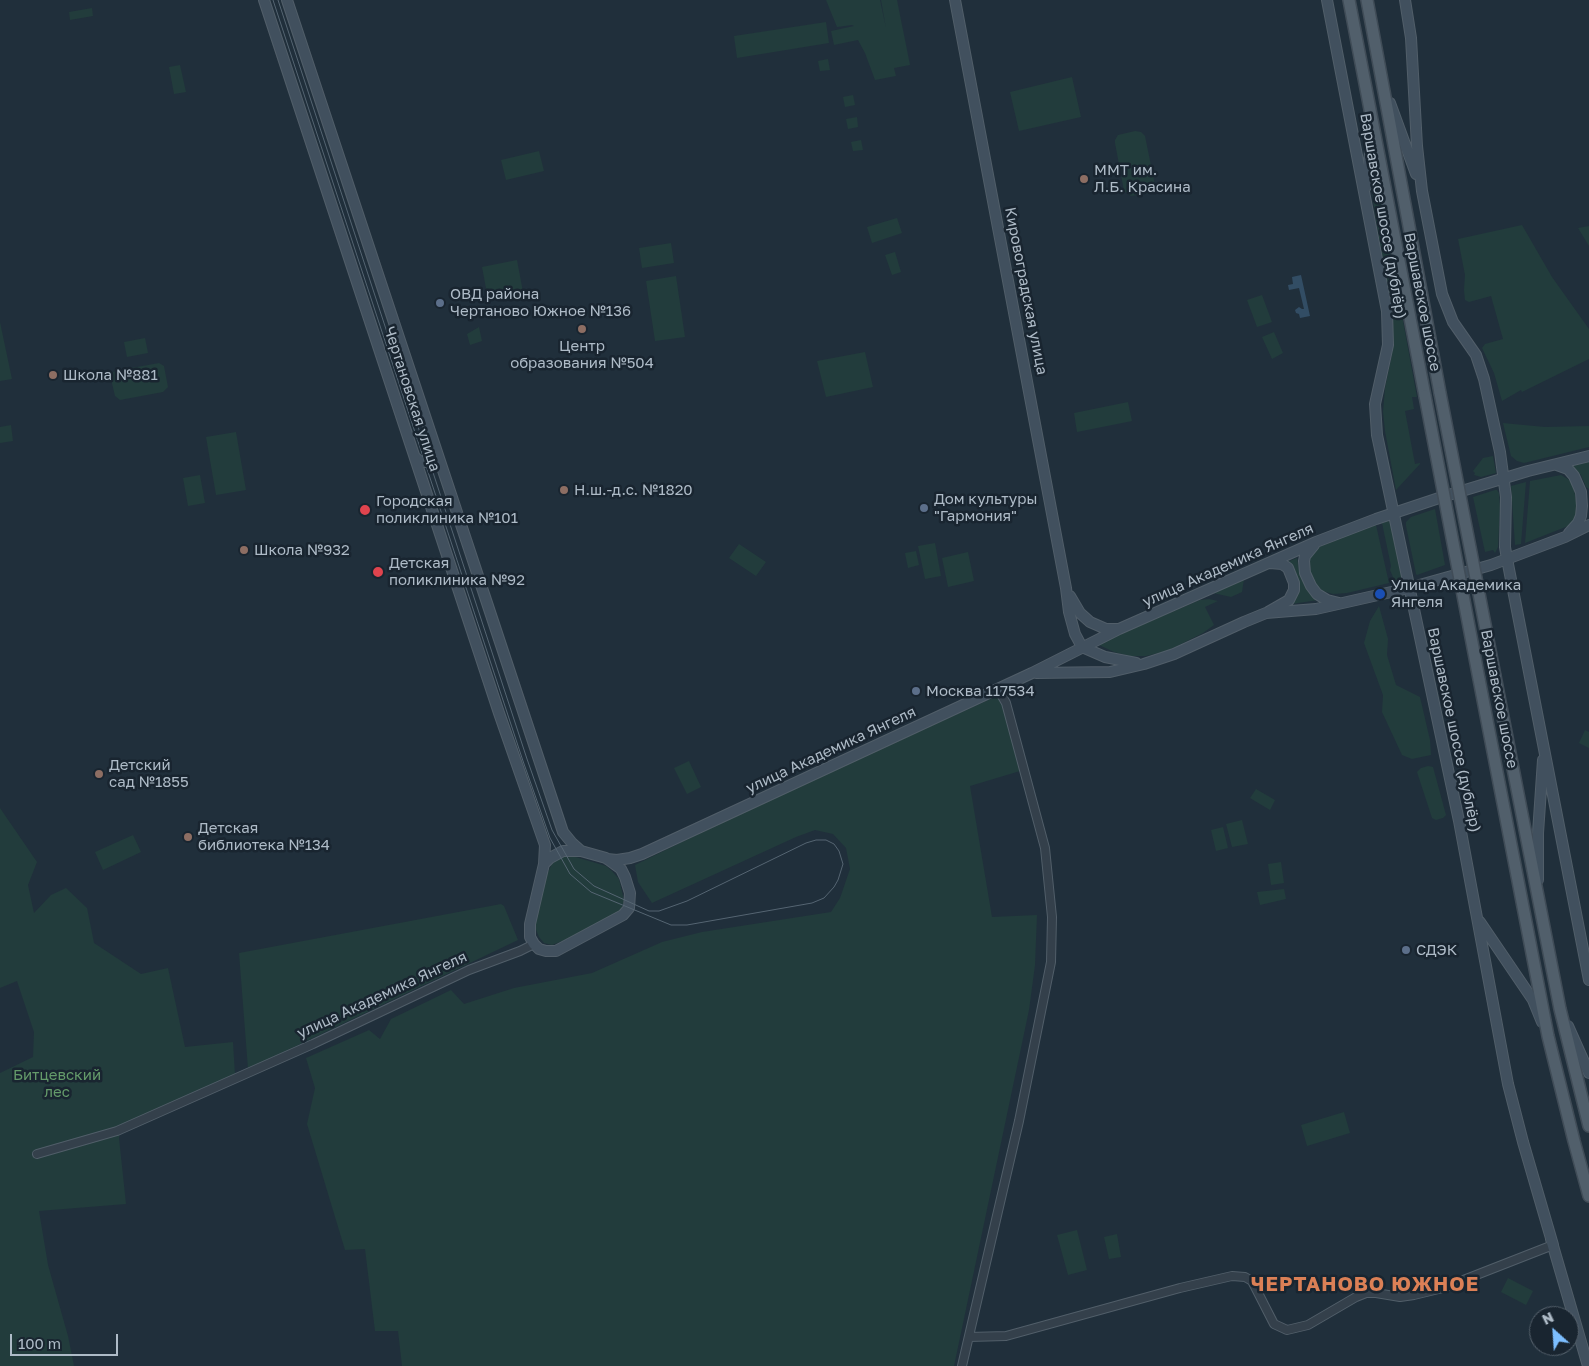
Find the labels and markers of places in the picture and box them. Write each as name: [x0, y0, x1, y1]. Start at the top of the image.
place label: ММТ им. Л.Б. Красина: [1094, 161, 1191, 196]
marker: ММТ им. Л.Б. Красина: [1078, 173, 1090, 185]
place label: ОВД района Чертаново Южное №136: [450, 285, 631, 320]
marker: ОВД района Чертаново Южное №136: [434, 297, 446, 309]
marker: Центр образования №504: [576, 323, 588, 335]
place label: Центр образования №504: [510, 337, 654, 372]
place label: Школа №881: [63, 366, 158, 384]
marker: Школа №881: [47, 369, 59, 381]
place label: Н.ш.-д.с. №1820: [574, 481, 693, 499]
marker: Н.ш.-д.с. №1820: [558, 484, 570, 496]
place label: Дом культуры "Гармония": [934, 490, 1037, 525]
place label: Городская поликлиника №101: [376, 492, 518, 527]
marker: Дом культуры "Гармония": [918, 502, 930, 514]
marker: Городская поликлиника №101: [358, 503, 372, 517]
place label: Школа №932: [254, 541, 350, 559]
marker: Школа №932: [238, 544, 250, 556]
place label: Детская поликлиника №92: [389, 554, 525, 589]
marker: Детская поликлиника №92: [371, 565, 385, 579]
place label: Улица Академика Янгеля: [1391, 576, 1521, 611]
marker: Улица Академика Янгеля: [1373, 587, 1387, 601]
place label: Москва 117534: [926, 682, 1035, 700]
marker: Москва 117534: [910, 685, 922, 697]
place label: Детский сад №1855: [109, 756, 189, 791]
marker: Детский сад №1855: [93, 768, 105, 780]
place label: Детская библиотека №134: [198, 819, 330, 854]
marker: Детская библиотека №134: [182, 831, 194, 843]
place label: СДЭК: [1416, 941, 1457, 959]
marker: СДЭК: [1400, 944, 1412, 956]

